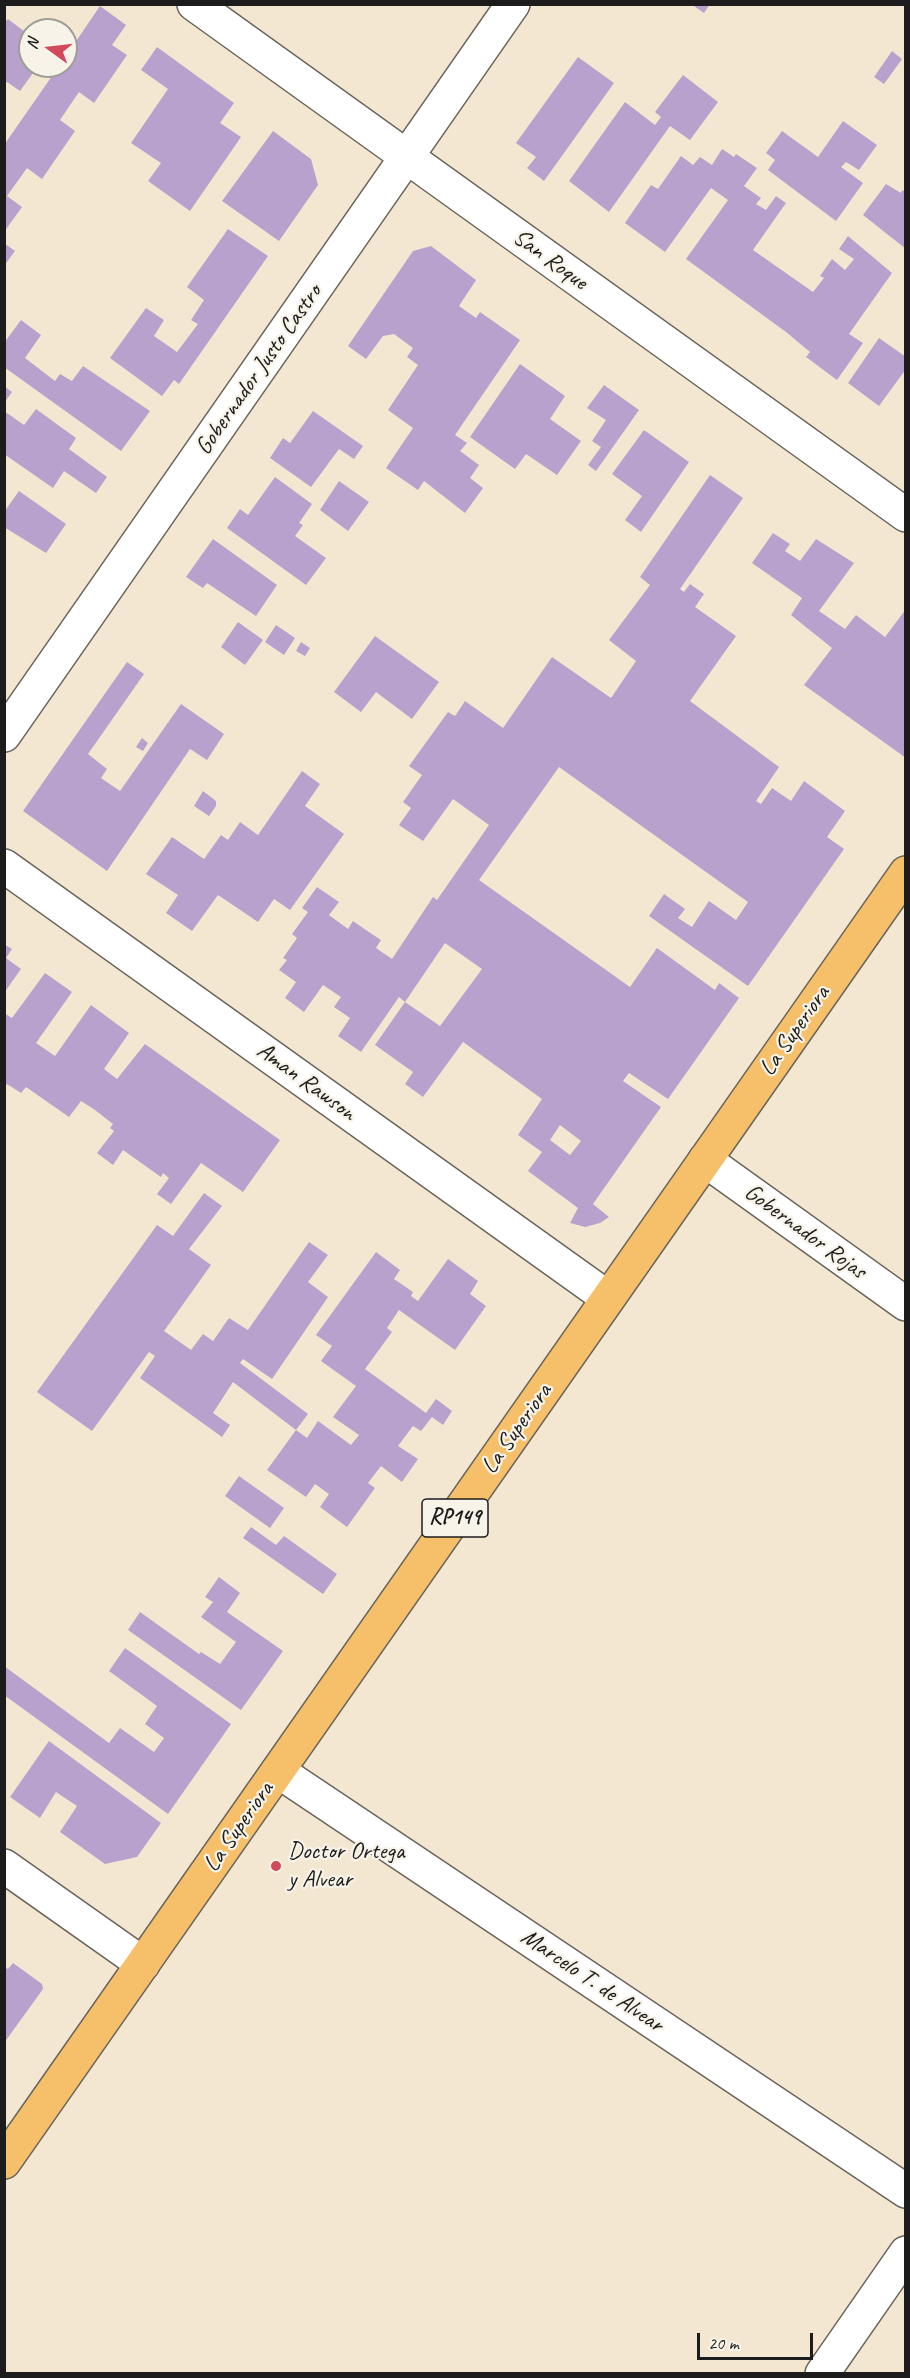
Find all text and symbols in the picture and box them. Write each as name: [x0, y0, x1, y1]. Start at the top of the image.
north arrow: [18, 18, 78, 78]
text: N: [22, 36, 43, 51]
street label: San Roque: [507, 223, 593, 297]
street label: Gobernador Justo Castro: [189, 279, 329, 461]
street label: La Superiora: [754, 980, 836, 1082]
street label: Aman Rawson: [251, 1036, 361, 1128]
street label: Gobernador Rojas: [738, 1178, 872, 1286]
street label: La Superiora: [476, 1378, 558, 1480]
road number: RP149: [422, 1499, 488, 1537]
street label: La Superiora: [198, 1776, 280, 1878]
place label: Doctor Ortega y Alvear: [288, 1838, 404, 1894]
marker: Doctor Ortega y Alvear: [269, 1859, 283, 1873]
street label: Marcelo T. de Alvear: [515, 1923, 669, 2039]
scale bar: [700, 2321, 816, 2359]
text: 20 m: [708, 2332, 739, 2354]

